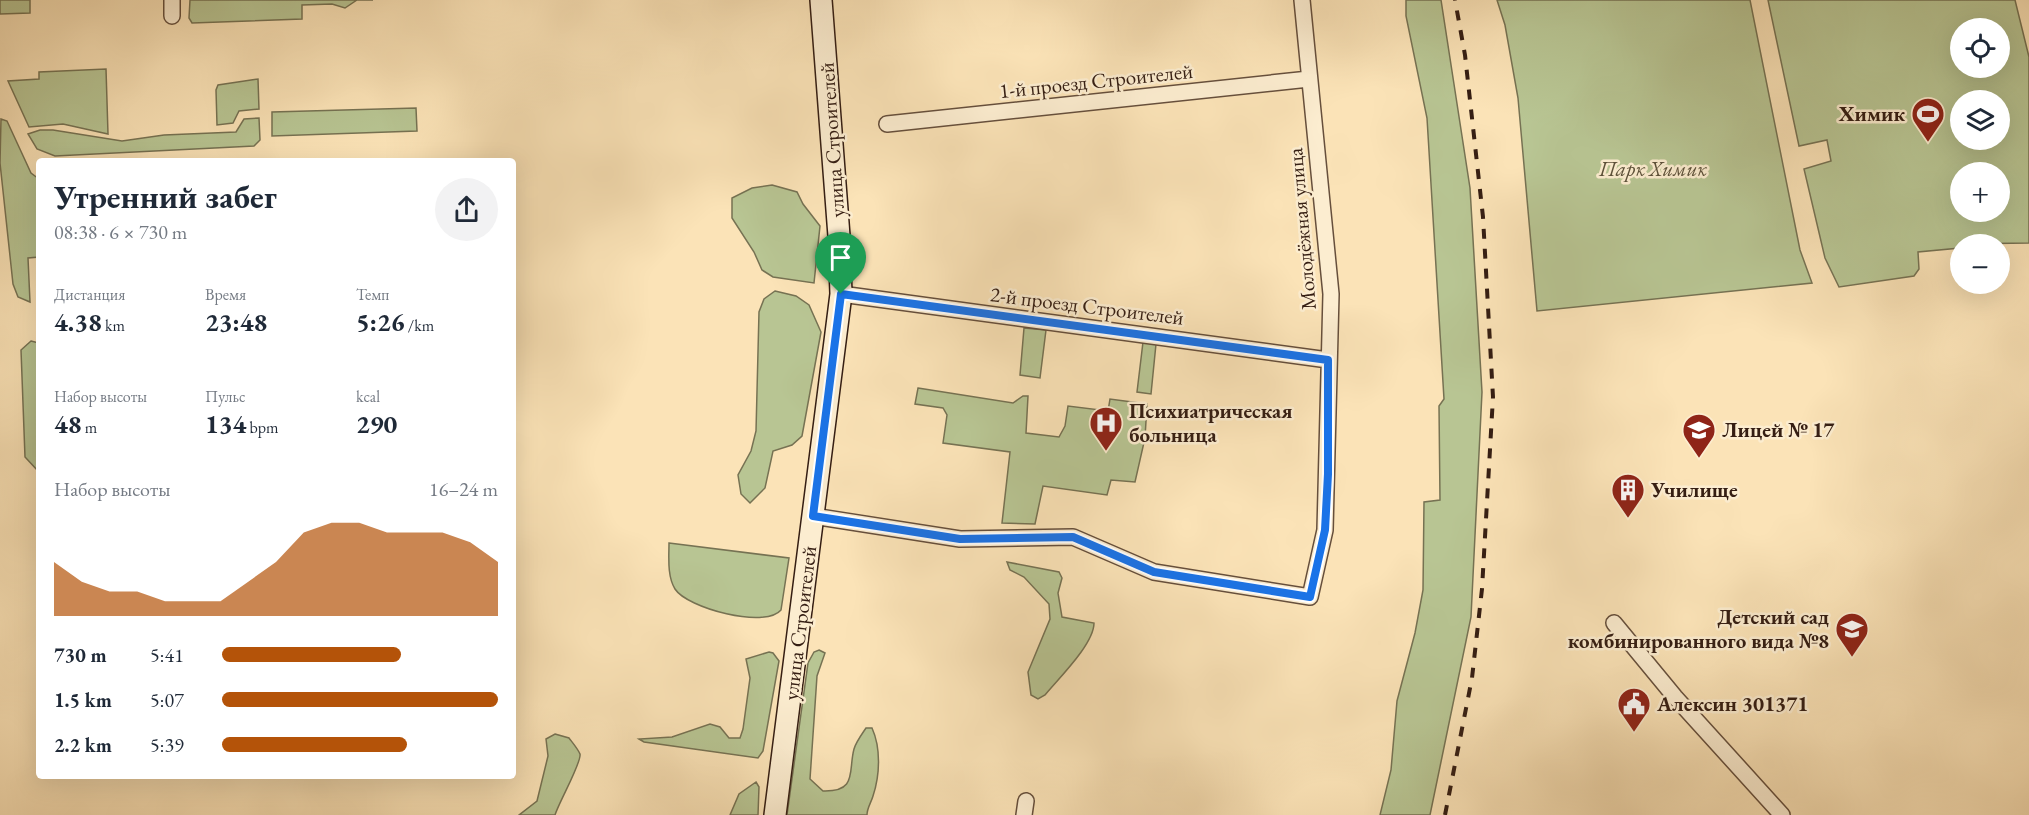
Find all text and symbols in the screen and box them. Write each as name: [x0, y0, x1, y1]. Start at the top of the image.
map controls: [1950, 18, 2010, 294]
button: locate: [1950, 18, 2010, 78]
street label: 1-й проезд Строителей: [998, 57, 1194, 104]
street label: улица Строителей: [813, 62, 850, 218]
button: layers: [1950, 90, 2010, 150]
sports icon: Химик: [1910, 96, 1946, 143]
place label: Химик: [1838, 100, 1905, 127]
street label: Молодёжная улица: [1281, 146, 1322, 311]
park label: Парк Химик: [1598, 155, 1708, 182]
button: +: [1950, 162, 2010, 222]
text: Утренний забег: [54, 175, 277, 218]
button: share: [435, 178, 498, 241]
text: 08:38 · 6 × 730 m: [54, 219, 187, 245]
pin: [815, 232, 866, 294]
button: −: [1950, 234, 2010, 294]
icon: arrive: [824, 241, 857, 274]
street label: 2-й проезд Строителей: [989, 280, 1185, 331]
text: Дистанция: [54, 284, 125, 305]
text: Время: [205, 284, 246, 305]
text: Темп: [356, 284, 389, 305]
text: 4.38: [54, 305, 102, 339]
text: 23:48: [205, 305, 267, 339]
text: 5:26: [356, 305, 405, 339]
text: km: [102, 315, 125, 336]
text: /km: [405, 315, 434, 336]
text: Набор высоты: [54, 386, 147, 407]
text: Пульс: [205, 386, 246, 407]
text: kcal: [356, 386, 380, 407]
place label: Психиатрическая больница: [1129, 397, 1292, 448]
hospital icon: Психиатрическая больница: [1088, 405, 1124, 452]
text: 48: [54, 407, 82, 441]
text: 134: [205, 407, 246, 441]
text: 290: [356, 407, 397, 441]
school or university icon: Лицей № 17: [1681, 412, 1717, 459]
place label: Лицей № 17: [1722, 416, 1835, 443]
text: m: [82, 417, 97, 438]
text: bpm: [246, 417, 278, 438]
building icon: Училище: [1610, 472, 1646, 519]
text: Набор высоты: [54, 476, 170, 502]
text: 16–24 m: [429, 476, 498, 502]
place label: Училище: [1650, 476, 1738, 503]
street label: улица Строителей: [777, 544, 822, 702]
place label: Детский сад комбинированного вида №8: [1568, 603, 1829, 654]
school or university icon: Детский сад комбинированного вида №8: [1834, 611, 1870, 658]
text: 730 m: [54, 642, 107, 668]
text: 5:41: [150, 642, 184, 668]
public building icon: Алексин 301371: [1616, 686, 1652, 733]
text: 1.5 km: [54, 687, 112, 713]
text: 5:07: [150, 687, 184, 713]
place label: Алексин 301371: [1656, 690, 1808, 717]
text: 2.2 km: [54, 732, 112, 758]
text: 5:39: [150, 732, 184, 758]

